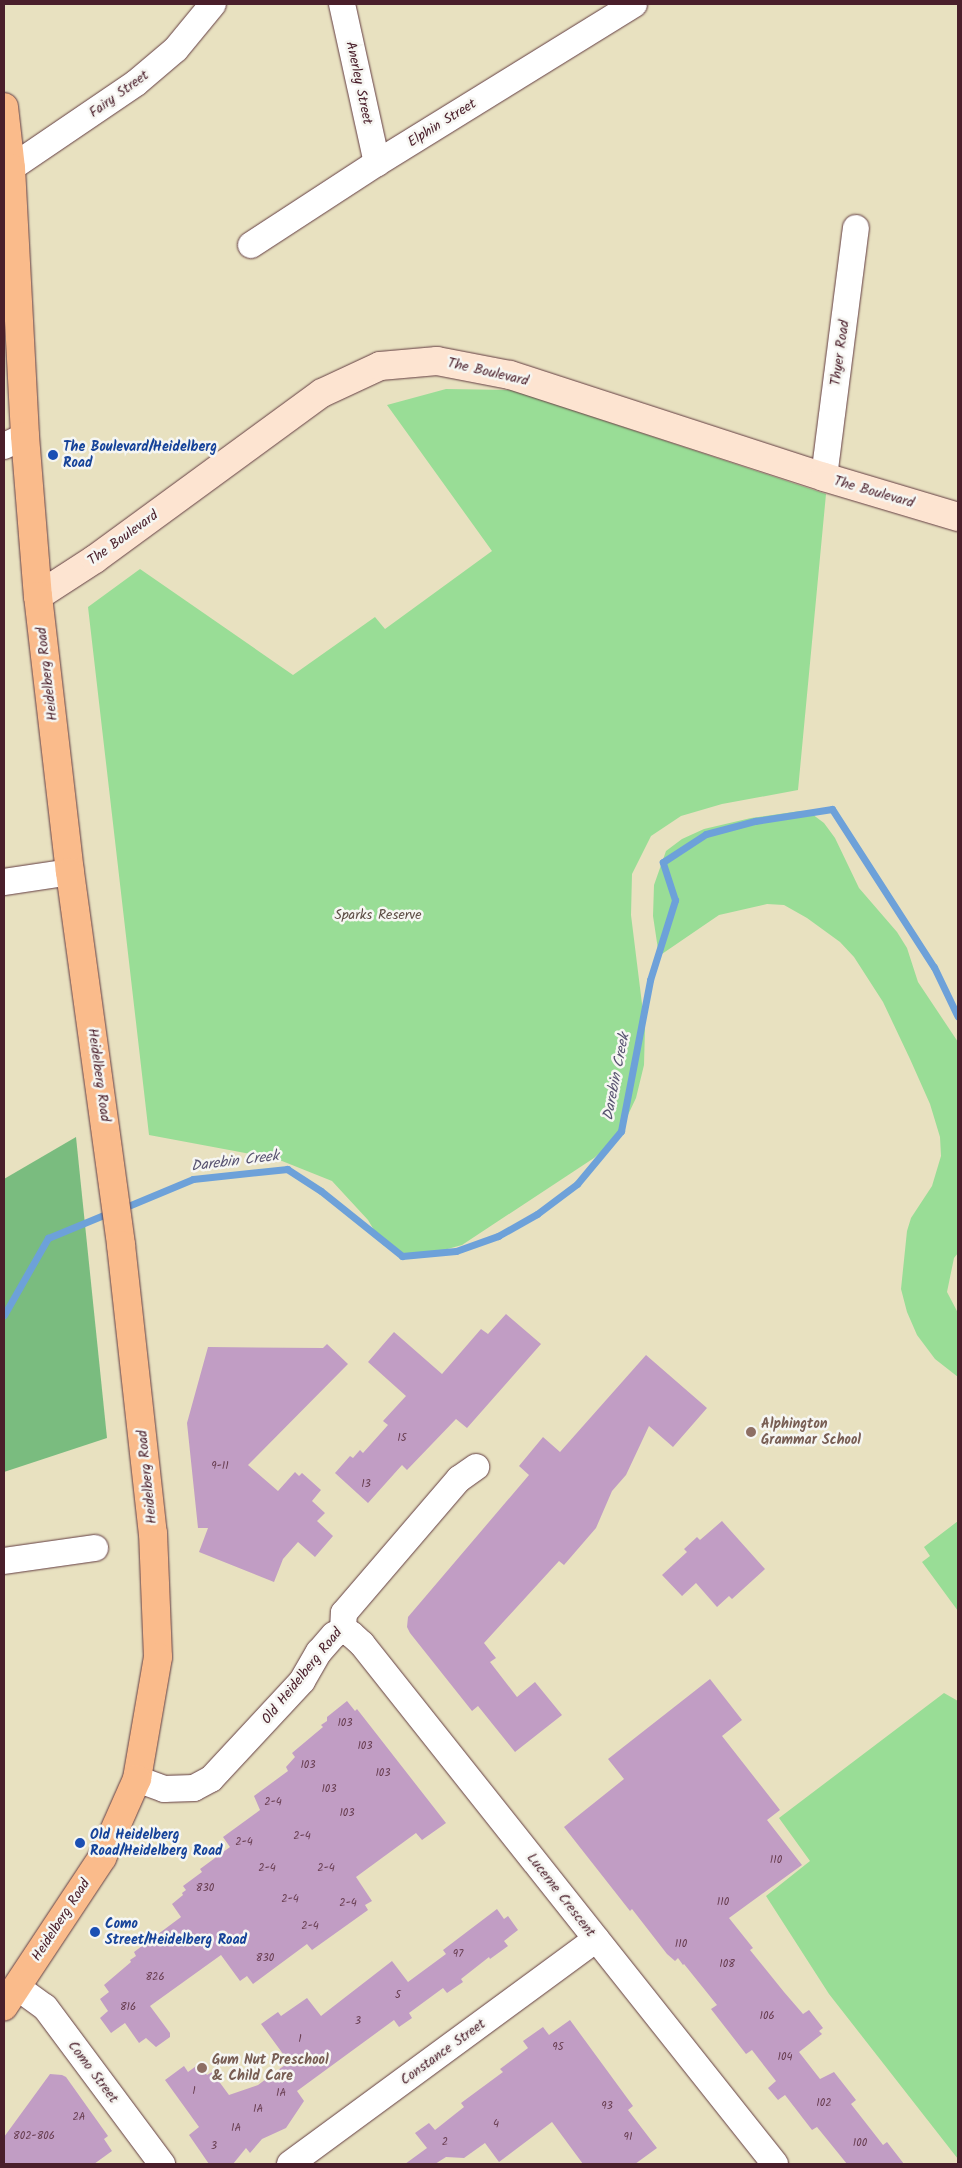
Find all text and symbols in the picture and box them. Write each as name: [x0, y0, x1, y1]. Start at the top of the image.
street label: Anerley Street: [342, 40, 376, 126]
street label: Fairy Street: [86, 67, 152, 121]
street label: Elphin Street: [405, 95, 479, 151]
street label: Thyer Road: [827, 319, 853, 387]
street label: The Boulevard: [446, 355, 530, 389]
place label: The Boulevard/Heidelberg Road: [63, 439, 217, 472]
marker: The Boulevard/Heidelberg Road: [47, 449, 59, 461]
street label: The Boulevard: [832, 473, 916, 511]
street label: The Boulevard: [85, 507, 161, 569]
street label: Heidelberg Road: [33, 626, 61, 722]
park label: Sparks Reserve: [334, 907, 422, 923]
street label: Heidelberg Road: [84, 1027, 114, 1123]
water label: Darebin Creek: [600, 1032, 634, 1122]
water label: Darebin Creek: [190, 1148, 280, 1176]
place label: Alphington Grammar School: [761, 1416, 861, 1448]
marker: Alphington Grammar School: [745, 1426, 757, 1438]
street label: Heidelberg Road: [134, 1429, 160, 1525]
house number: 15: [397, 1431, 407, 1445]
house number: 9-11: [211, 1459, 229, 1473]
house number: 13: [361, 1477, 371, 1491]
street label: Old Heidelberg Road: [258, 1624, 346, 1728]
house number: 103: [337, 1716, 353, 1730]
house number: 103: [357, 1739, 373, 1753]
house number: 103: [300, 1758, 316, 1772]
house number: 103: [375, 1766, 391, 1780]
house number: 103: [321, 1782, 337, 1796]
house number: 2-4: [264, 1795, 282, 1809]
house number: 103: [339, 1806, 355, 1820]
place label: Old Heidelberg Road/Heidelberg Road: [90, 1827, 223, 1860]
house number: 2-4: [293, 1829, 311, 1843]
house number: 2-4: [235, 1835, 253, 1849]
marker: Old Heidelberg Road/Heidelberg Road: [74, 1837, 86, 1849]
street label: Lucerne Crescent: [523, 1850, 599, 1940]
house number: 110: [770, 1853, 782, 1867]
house number: 2-4: [258, 1861, 276, 1875]
house number: 2-4: [317, 1861, 335, 1875]
street label: Heidelberg Road: [28, 1876, 94, 1964]
house number: 830: [196, 1881, 214, 1895]
house number: 2-4: [281, 1892, 299, 1906]
house number: 110: [717, 1895, 729, 1909]
house number: 2-4: [339, 1896, 357, 1910]
place label: Como Street/Heidelberg Road: [105, 1916, 247, 1948]
house number: 2-4: [301, 1919, 319, 1933]
marker: Como Street/Heidelberg Road: [89, 1926, 101, 1938]
house number: 110: [675, 1937, 687, 1951]
house number: 97: [453, 1947, 463, 1961]
house number: 830: [256, 1951, 274, 1965]
house number: 108: [719, 1957, 735, 1971]
house number: 826: [145, 1970, 165, 1984]
house number: 5: [395, 1988, 401, 2002]
house number: 816: [120, 2000, 136, 2014]
house number: 106: [759, 2009, 775, 2023]
house number: 3: [355, 2014, 361, 2028]
street label: Constance Street: [397, 2015, 489, 2089]
house number: 1: [298, 2032, 302, 2046]
street label: Como Street: [64, 2038, 122, 2106]
house number: 95: [552, 2040, 564, 2054]
house number: 104: [777, 2050, 793, 2064]
place label: Gum Nut Preschool & Child Care: [212, 2052, 329, 2084]
marker: Gum Nut Preschool & Child Care: [196, 2062, 208, 2074]
house number: 1: [192, 2084, 196, 2098]
house number: 1A: [276, 2086, 286, 2100]
house number: 102: [816, 2096, 832, 2110]
house number: 93: [601, 2099, 613, 2113]
house number: 1A: [253, 2102, 263, 2116]
house number: 2A: [72, 2110, 86, 2124]
house number: 4: [493, 2117, 499, 2131]
house number: 1A: [231, 2121, 241, 2135]
house number: 802-806: [13, 2129, 55, 2143]
house number: 91: [624, 2130, 632, 2144]
house number: 2: [442, 2135, 448, 2149]
house number: 100: [853, 2136, 867, 2150]
house number: 3: [211, 2139, 217, 2153]

